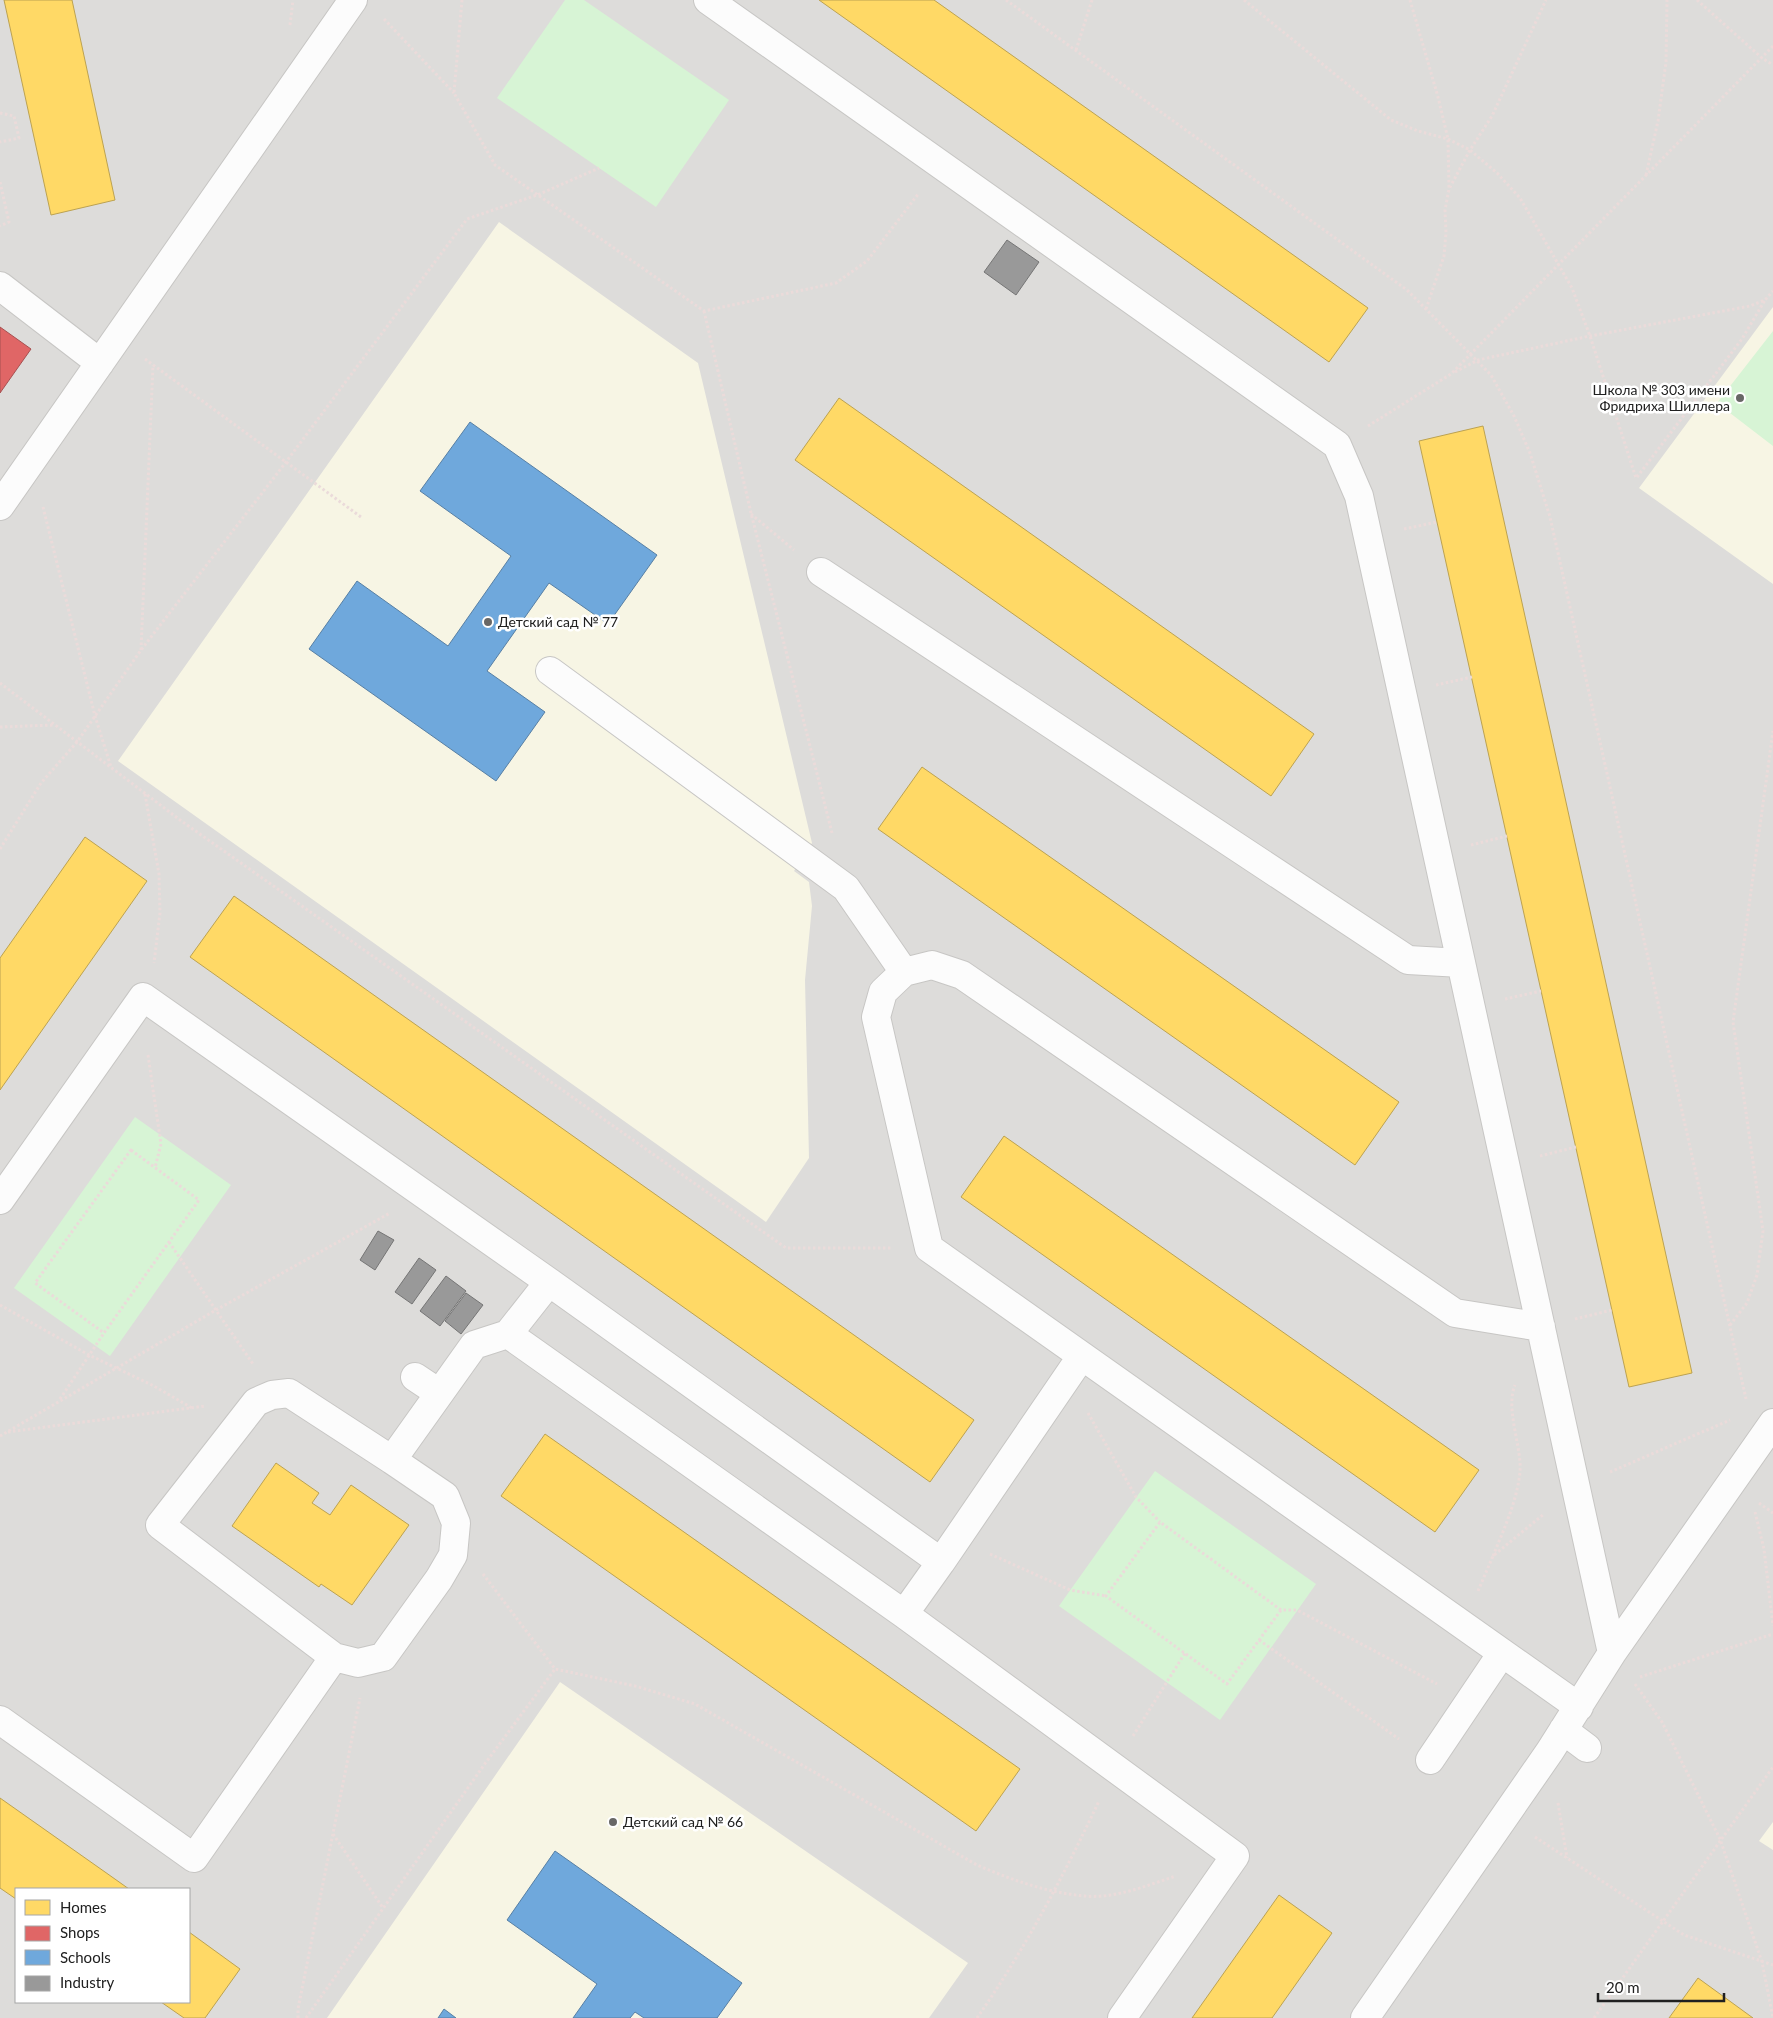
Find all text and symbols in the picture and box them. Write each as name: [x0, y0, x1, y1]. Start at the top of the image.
place label: Школа № 303 имени Фридриха Шиллера: [1593, 381, 1730, 414]
marker: Школа № 303 имени Фридриха Шиллера: [1734, 392, 1746, 404]
place label: Детский сад № 77: [498, 613, 618, 630]
marker: Детский сад № 77: [482, 616, 494, 628]
place label: Детский сад № 66: [623, 1813, 743, 1830]
marker: Детский сад № 66: [607, 1816, 619, 1828]
legend: [15, 1888, 190, 2003]
text: Homes: [60, 1898, 106, 1916]
text: Shops: [60, 1923, 100, 1941]
text: Schools: [60, 1948, 111, 1966]
scale bar: [1598, 1970, 1724, 2002]
text: Industry: [60, 1973, 115, 1991]
text: 20 m: [1606, 1978, 1640, 1996]

